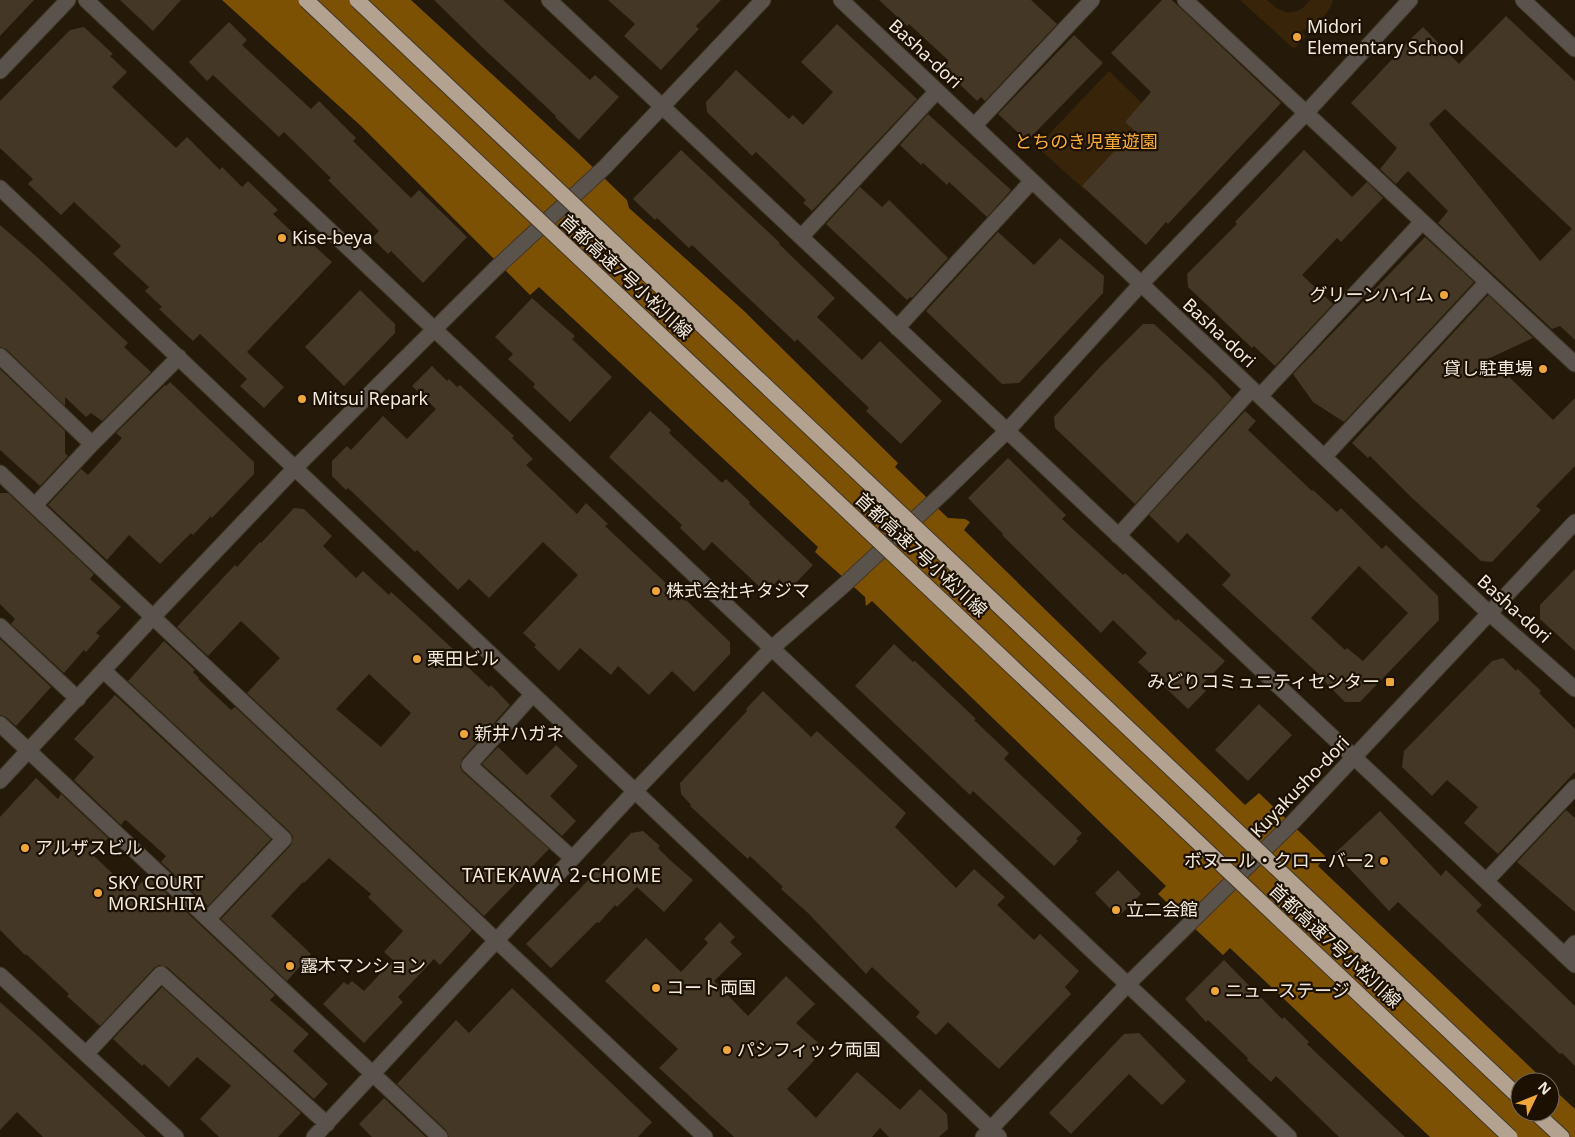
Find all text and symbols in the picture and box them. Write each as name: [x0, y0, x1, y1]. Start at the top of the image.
street label: Basha-dori: [884, 13, 967, 93]
place label: Midori Elementary School: [1307, 14, 1464, 59]
marker: Midori Elementary School: [1291, 31, 1303, 43]
park label: とちのき児童遊園: [1014, 129, 1158, 153]
street label: 首都高速7号小松川線: [555, 209, 698, 344]
place label: Kise-beya: [292, 225, 373, 249]
marker: Kise-beya: [276, 232, 288, 244]
place label: グリーンハイム: [1310, 282, 1434, 306]
marker: グリーンハイム: [1438, 289, 1450, 301]
street label: Basha-dori: [1178, 292, 1261, 372]
place label: 貸し駐車場: [1443, 356, 1533, 380]
marker: 貸し駐車場: [1537, 363, 1549, 375]
place label: Mitsui Repark: [312, 386, 428, 410]
marker: Mitsui Repark: [296, 393, 308, 405]
street label: 首都高速7号小松川線: [850, 487, 993, 622]
street label: Basha-dori: [1473, 569, 1557, 648]
place label: 株式会社キタジマ: [666, 578, 810, 602]
marker: 株式会社キタジマ: [650, 585, 662, 597]
place label: 栗田ビル: [427, 646, 499, 670]
marker: 栗田ビル: [411, 653, 423, 665]
place label: みどりコミュニティセンター: [1147, 669, 1380, 693]
marker: みどりコミュニティセンター: [1384, 676, 1396, 688]
place label: 新井ハガネ: [474, 721, 564, 745]
marker: 新井ハガネ: [458, 728, 470, 740]
street label: Kuyakusho-dori: [1245, 730, 1354, 842]
place label: アルザスビル: [35, 835, 143, 859]
marker: アルザスビル: [19, 842, 31, 854]
place label: ボヌール・クローバー2: [1184, 848, 1374, 872]
marker: ボヌール・クローバー2: [1378, 855, 1390, 867]
district label: TATEKAWA 2-CHOME: [462, 862, 662, 888]
place label: SKY COURT MORISHITA: [108, 870, 206, 915]
street label: 首都高速7号小松川線: [1264, 878, 1407, 1013]
marker: SKY COURT MORISHITA: [92, 887, 104, 899]
place label: 立二会館: [1126, 897, 1198, 921]
marker: 立二会館: [1110, 904, 1122, 916]
place label: 露木マンション: [300, 953, 426, 977]
marker: 露木マンション: [284, 960, 296, 972]
place label: コート両国: [666, 975, 756, 999]
place label: ニューステージ: [1225, 978, 1350, 1002]
marker: コート両国: [650, 982, 662, 994]
marker: ニューステージ: [1209, 985, 1221, 997]
place label: パシフィック両国: [737, 1037, 881, 1061]
marker: パシフィック両国: [721, 1044, 733, 1056]
north arrow: [1510, 1072, 1560, 1122]
text: N: [1534, 1077, 1556, 1098]

